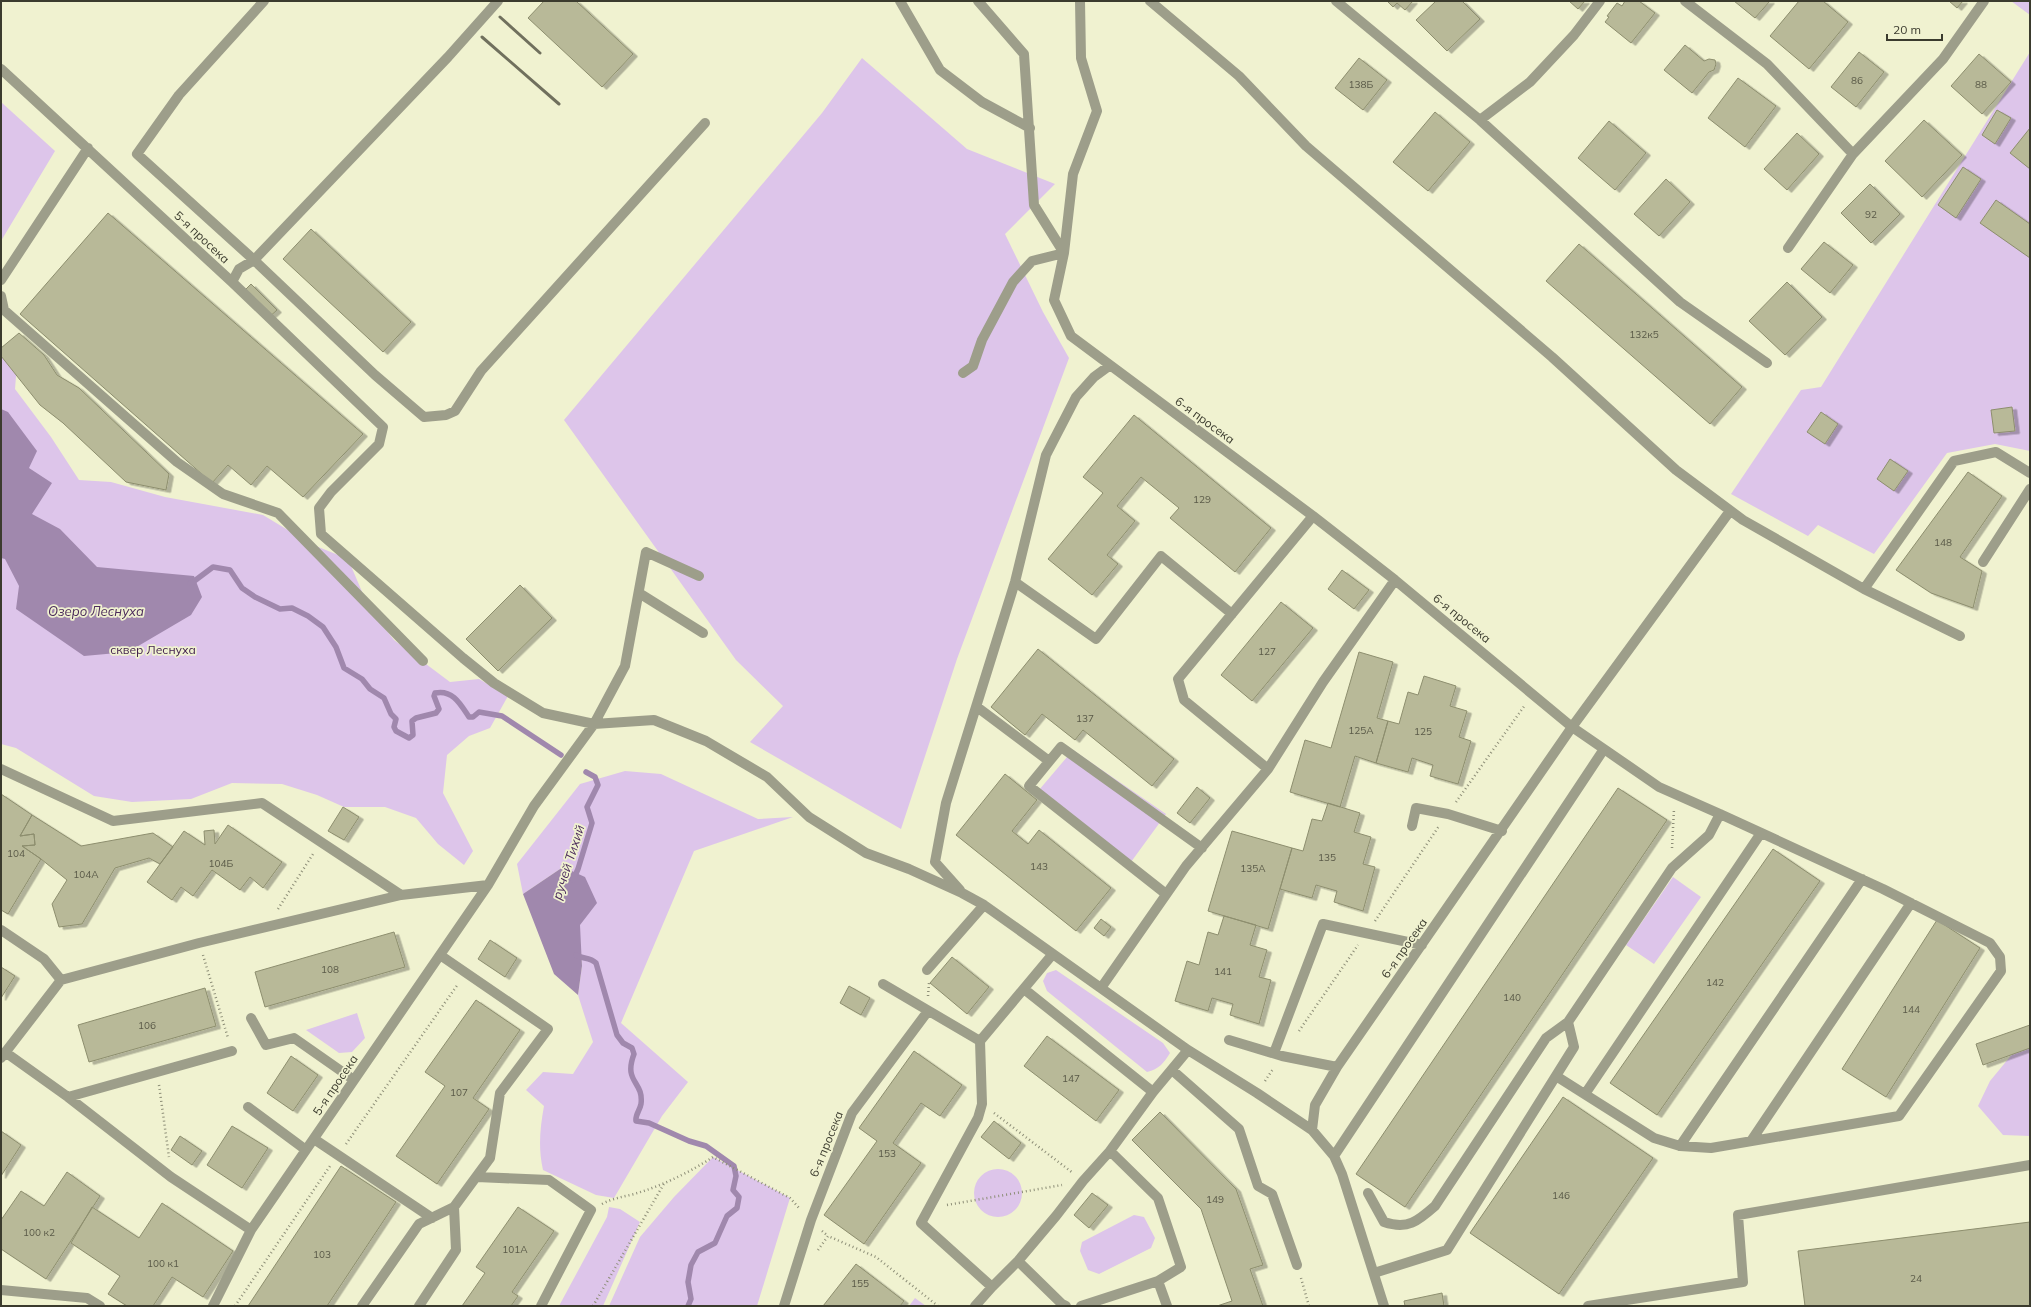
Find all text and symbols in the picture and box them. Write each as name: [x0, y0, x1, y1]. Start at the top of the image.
scale bar: [1887, 16, 1942, 42]
text: 20 m: [1893, 22, 1921, 37]
house number: 86: [1851, 74, 1863, 87]
house number: 138Б: [1349, 78, 1374, 91]
house number: 88: [1975, 78, 1987, 91]
street label: 5-я просека: [171, 208, 233, 266]
house number: 92: [1865, 208, 1877, 221]
house number: 132к5: [1629, 328, 1659, 341]
street label: 6-я просека: [1172, 393, 1238, 447]
house number: 129: [1193, 493, 1211, 506]
house number: 148: [1934, 536, 1952, 549]
street label: 6-я просека: [1430, 590, 1494, 646]
water label: Озеро Леснуха: [48, 603, 144, 619]
park label: сквер Леснуха: [110, 642, 196, 657]
house number: 127: [1258, 645, 1276, 658]
house number: 137: [1076, 712, 1094, 725]
house number: 125А: [1348, 724, 1374, 737]
house number: 125: [1414, 725, 1432, 738]
water label: ручей Тихий: [548, 822, 588, 901]
house number: 104: [7, 847, 25, 860]
house number: 135: [1318, 851, 1336, 864]
house number: 104Б: [209, 857, 234, 870]
house number: 143: [1030, 860, 1048, 873]
house number: 135А: [1240, 862, 1266, 875]
house number: 104А: [73, 868, 99, 881]
street label: 6-я просека: [1378, 915, 1430, 981]
house number: 108: [321, 963, 339, 976]
house number: 141: [1214, 965, 1232, 978]
house number: 142: [1706, 976, 1724, 989]
house number: 140: [1503, 991, 1521, 1004]
house number: 144: [1902, 1003, 1920, 1016]
house number: 106: [138, 1019, 156, 1032]
street label: 5-я просека: [309, 1052, 361, 1118]
house number: 147: [1062, 1072, 1080, 1085]
house number: 107: [450, 1086, 468, 1099]
street label: 6-я просека: [806, 1109, 846, 1179]
house number: 153: [878, 1147, 896, 1160]
house number: 146: [1552, 1189, 1570, 1202]
house number: 149: [1206, 1193, 1224, 1206]
house number: 100 к2: [23, 1226, 55, 1239]
house number: 101А: [502, 1243, 528, 1256]
house number: 103: [313, 1248, 331, 1261]
house number: 100 к1: [147, 1257, 179, 1270]
house number: 24: [1910, 1272, 1922, 1285]
house number: 155: [851, 1277, 869, 1290]

